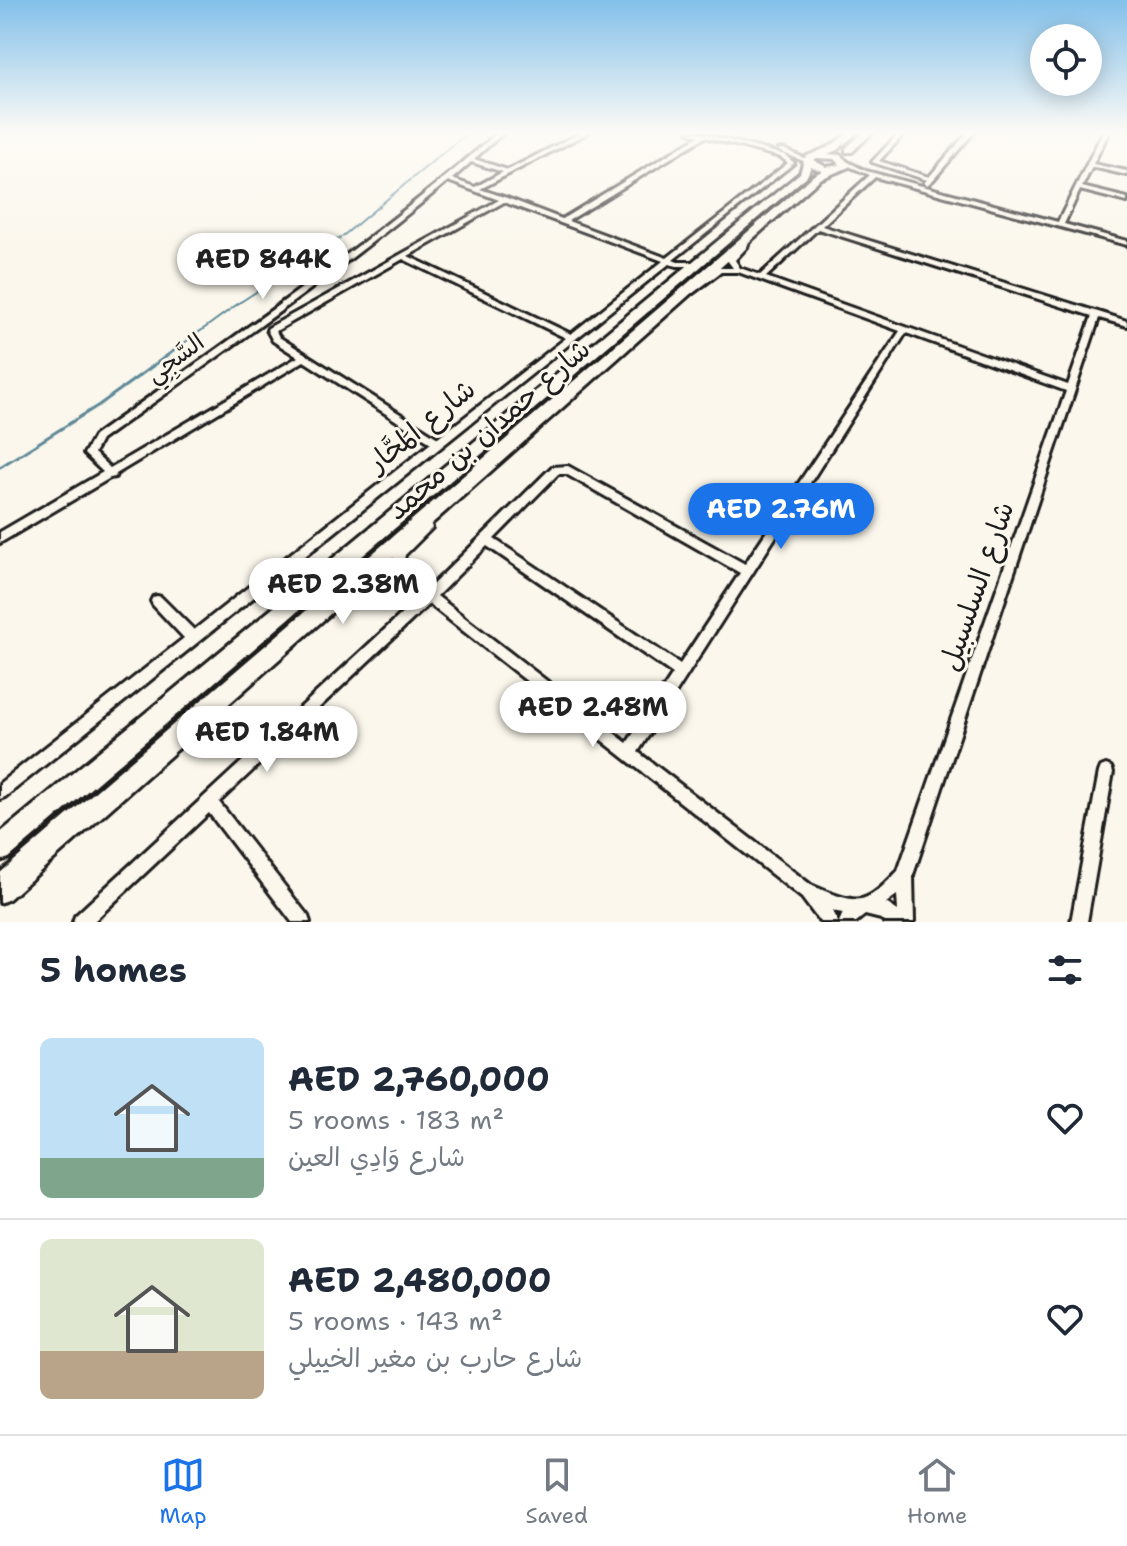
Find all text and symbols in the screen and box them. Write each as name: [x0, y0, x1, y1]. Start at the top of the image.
map controls: [1030, 24, 1102, 96]
button: locate: [1030, 24, 1102, 96]
pin: AED 844K: [180, 233, 346, 301]
text: AED 844K: [195, 241, 331, 276]
street label: السَّجِي: [139, 326, 214, 394]
street label: شارع حمدان بن محمد: [378, 330, 599, 529]
street label: شارع المَحَّار: [357, 370, 484, 482]
pin: AED 2.76M: [689, 483, 873, 551]
text: AED 2.76M: [706, 491, 856, 526]
street label: شارع السلسبيل: [929, 496, 1024, 676]
pin: AED 2.38M: [251, 558, 435, 626]
text: AED 2.38M: [267, 566, 419, 601]
pin: AED 2.48M: [501, 681, 685, 749]
text: AED 2.48M: [518, 689, 668, 724]
pin: AED 1.84M: [175, 706, 359, 774]
text: AED 1.84M: [195, 714, 339, 749]
text: 5 homes: [40, 947, 187, 993]
icon: filters: [1043, 948, 1087, 992]
text: AED 2,760,000: [288, 1056, 550, 1102]
icon: home: [104, 1070, 200, 1166]
icon: heart: [1043, 1096, 1087, 1140]
text: 5 rooms · 183 m²: [288, 1102, 504, 1137]
text: شارع وَادِي العين: [288, 1139, 465, 1174]
text: AED 2,480,000: [288, 1257, 552, 1303]
icon: home: [104, 1271, 200, 1367]
icon: heart: [1043, 1297, 1087, 1341]
text: 5 rooms · 143 m²: [288, 1303, 503, 1338]
text: شارع حارب بن مغير الخييلي: [288, 1340, 582, 1375]
tab: Map: [159, 1453, 207, 1530]
tab: Saved: [526, 1453, 588, 1530]
tab: Home: [907, 1453, 968, 1530]

